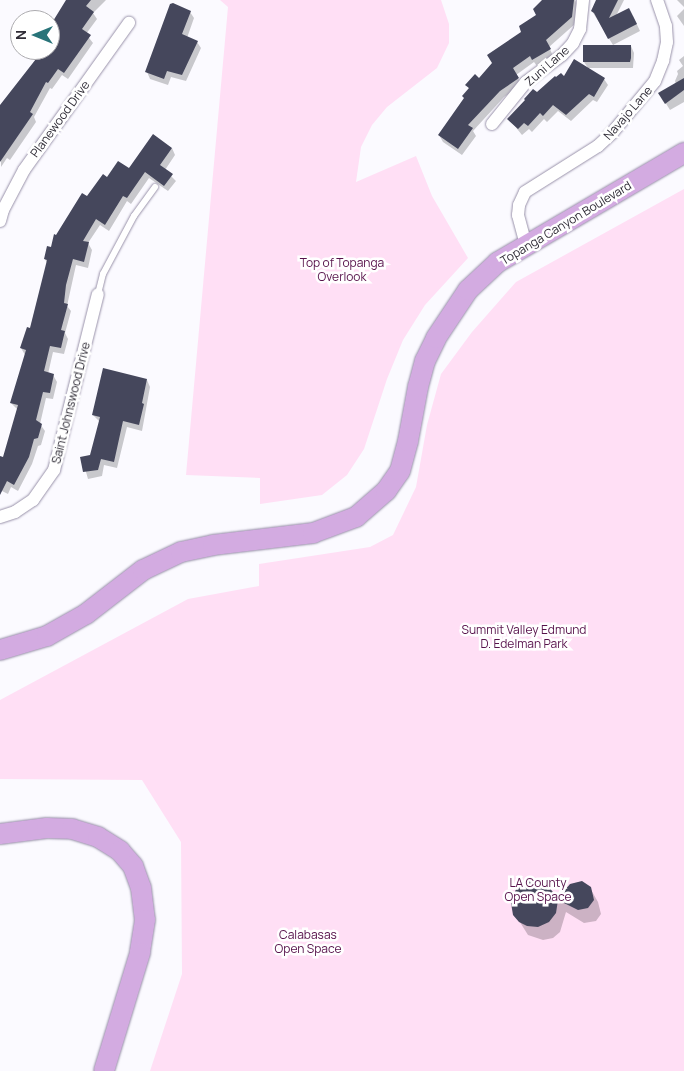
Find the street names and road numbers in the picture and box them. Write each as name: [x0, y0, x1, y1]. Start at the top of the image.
street label: Zuni Lane: [522, 43, 572, 89]
street label: Planewood Drive: [27, 78, 93, 160]
street label: Navajo Lane: [601, 83, 655, 143]
street label: Topanga Canyon Boulevard: [498, 178, 634, 268]
street label: Saint Johnswood Drive: [49, 341, 93, 465]

